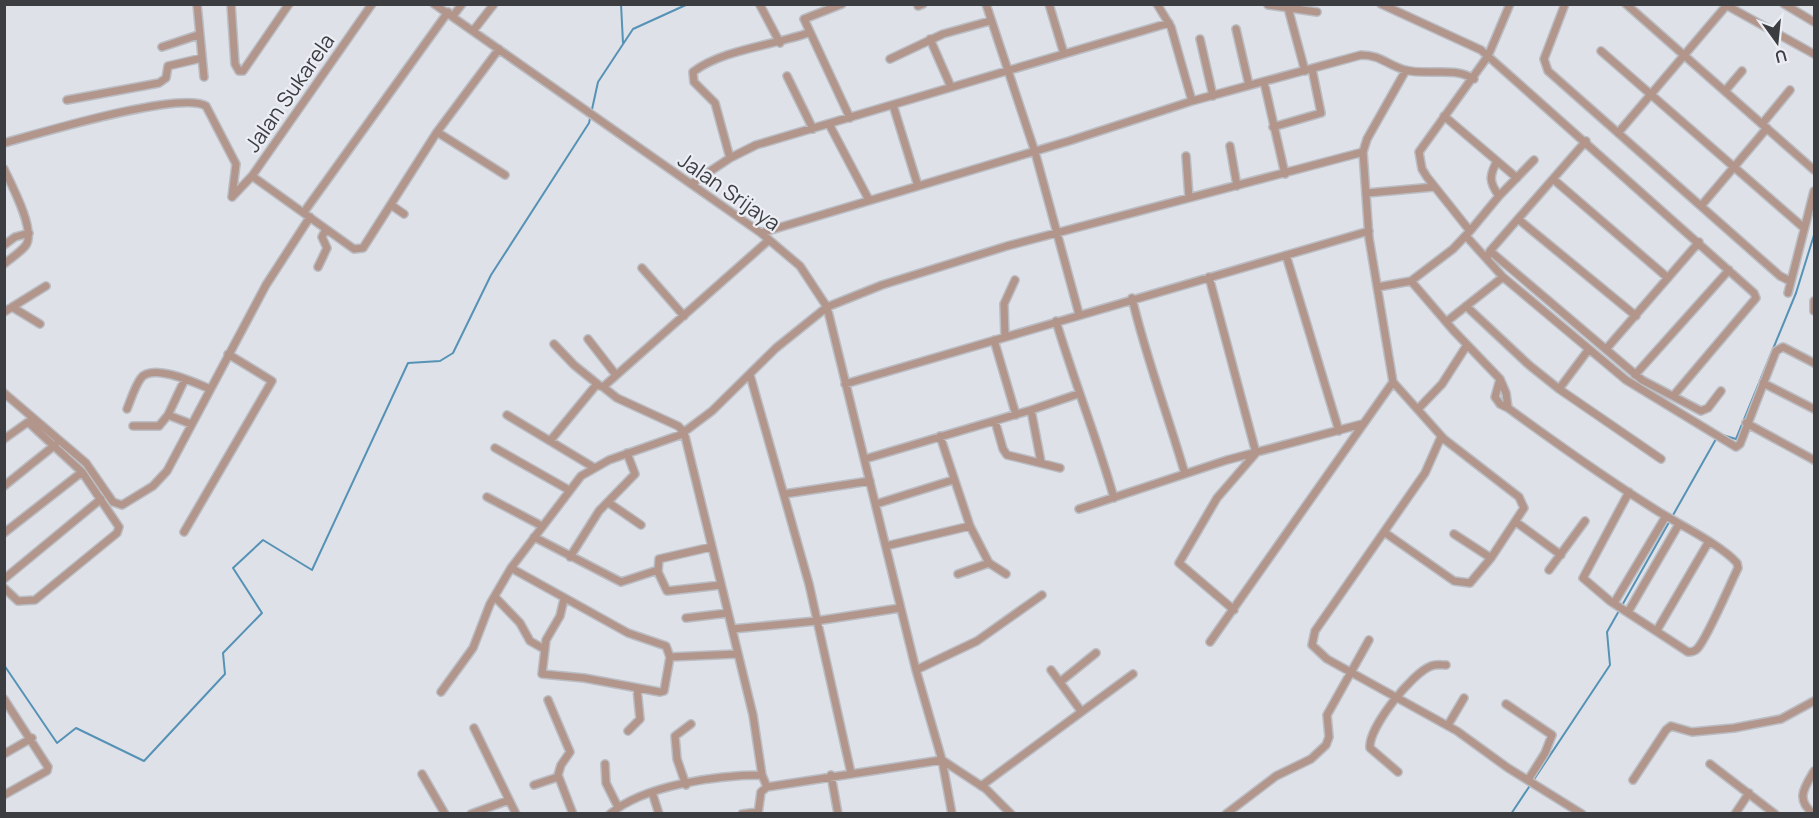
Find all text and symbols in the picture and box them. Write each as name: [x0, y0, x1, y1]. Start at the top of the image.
north arrow: [1747, 12, 1807, 72]
street label: Jalan Sukarela: [238, 28, 340, 157]
text: U: [1772, 44, 1789, 69]
street label: Jalan Srijaya: [673, 146, 786, 237]

